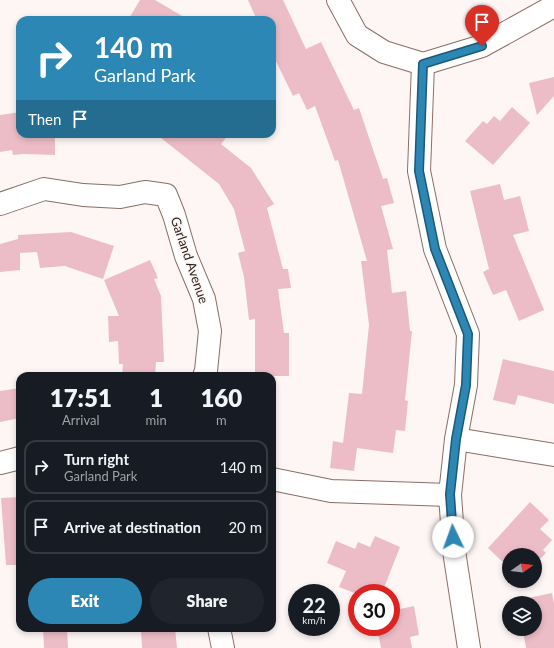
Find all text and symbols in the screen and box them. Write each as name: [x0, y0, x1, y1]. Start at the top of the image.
pin: [465, 5, 499, 46]
icon: arrive: [471, 11, 493, 33]
text: 140 m: [94, 30, 173, 64]
icon: right: [28, 32, 80, 84]
text: Garland Park: [94, 64, 196, 86]
icon: arrive: [69, 108, 91, 130]
text: Then: [28, 110, 61, 128]
street label: Garland Avenue: [168, 215, 212, 306]
text: 17:51: [50, 383, 112, 412]
text: 1: [149, 383, 163, 412]
text: 160: [200, 383, 242, 412]
text: Arrival: [62, 412, 100, 428]
text: min: [146, 412, 167, 428]
text: m: [216, 412, 227, 428]
text: Turn right: [64, 450, 129, 468]
icon: right: [30, 456, 52, 478]
text: 140 m: [220, 458, 262, 476]
text: Garland Park: [64, 468, 137, 484]
icon: arrive: [30, 516, 52, 538]
position arrow: [432, 516, 474, 558]
text: Arrive at destination: [64, 518, 201, 536]
text: 20 m: [228, 518, 262, 536]
north arrow: [502, 548, 542, 588]
map controls: [502, 548, 542, 636]
button: Exit: [28, 578, 142, 624]
button: Share: [150, 578, 264, 624]
speed limit sign: 30: [348, 584, 400, 636]
text: 22: [302, 593, 326, 617]
button: layers: [502, 596, 542, 636]
text: km/h: [302, 614, 326, 626]

